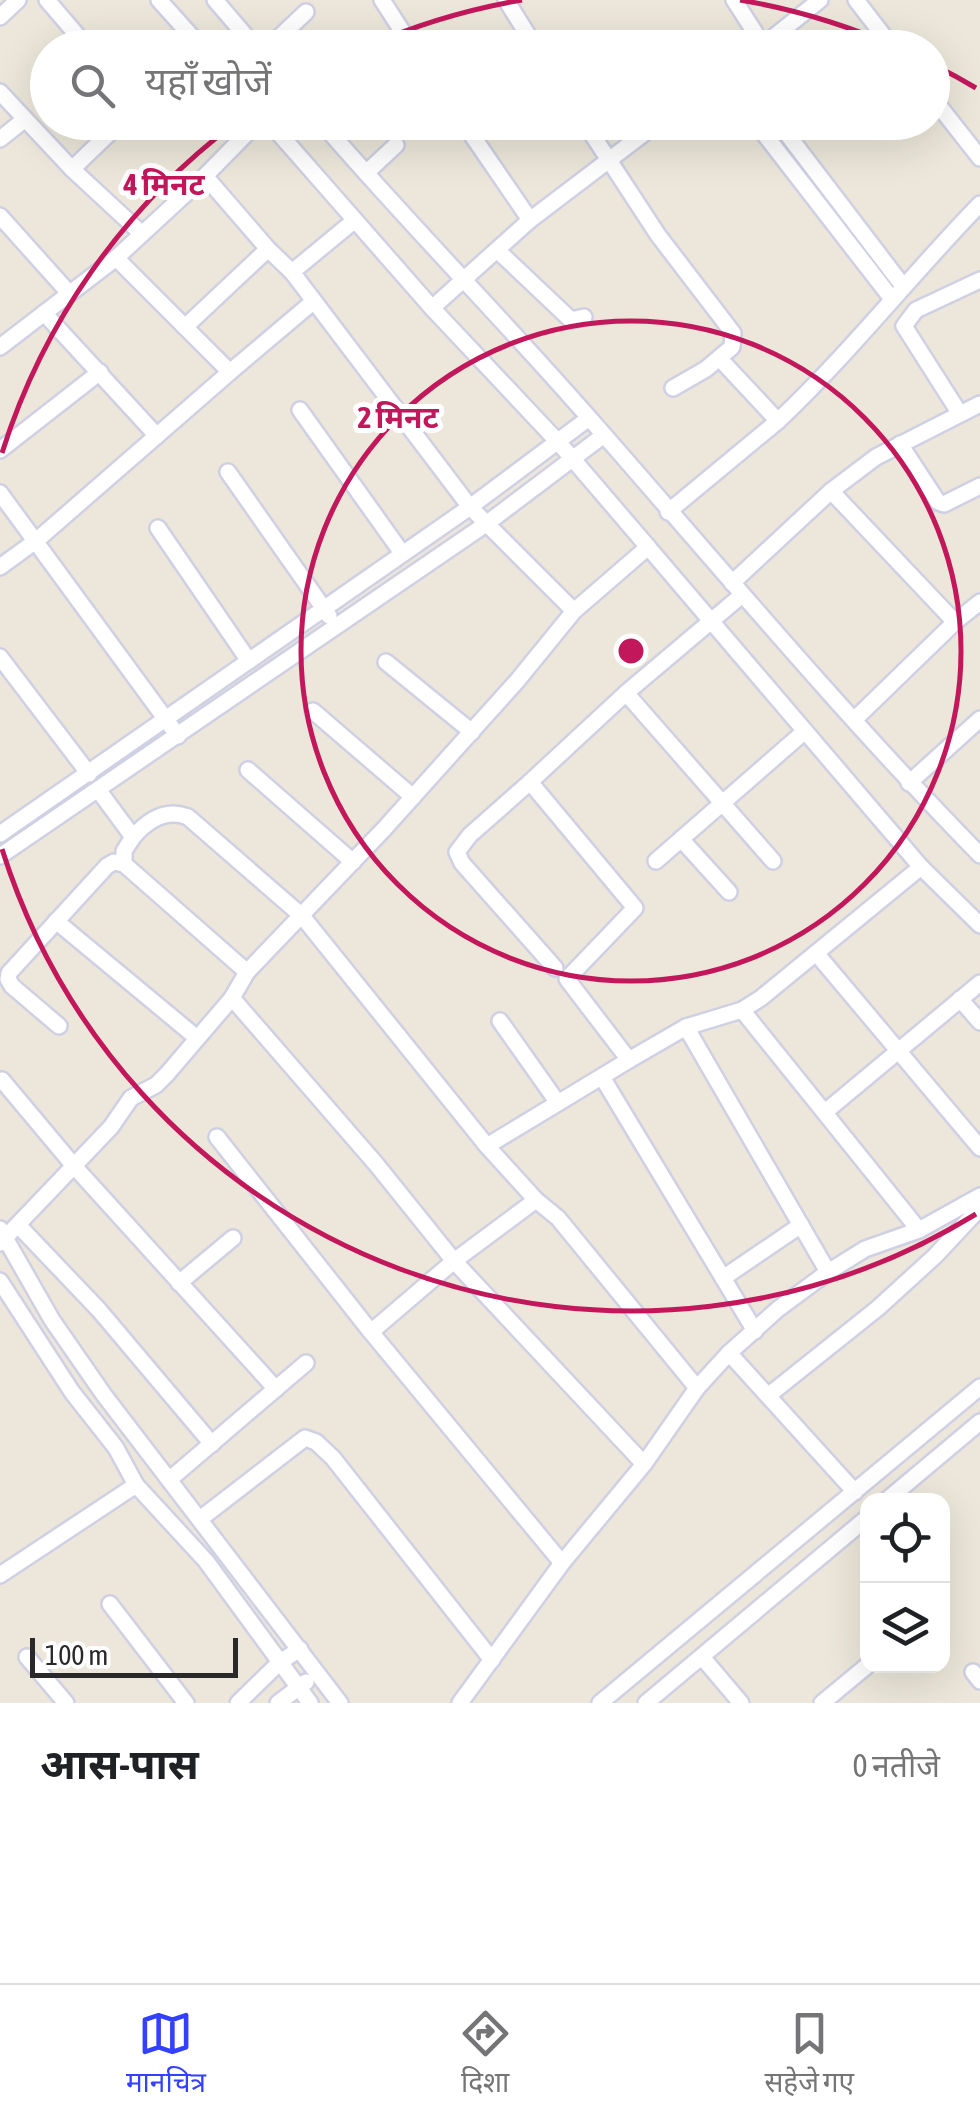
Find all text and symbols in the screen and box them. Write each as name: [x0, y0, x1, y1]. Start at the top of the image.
search box: [30, 30, 950, 140]
icon: search: [65, 58, 120, 113]
text: यहाँ खोजें: [145, 60, 271, 103]
text: 4 मिनट: [122, 167, 205, 201]
text: 2 मिनट: [357, 400, 439, 434]
centre of rings: [613, 633, 649, 669]
map controls: [860, 1493, 950, 1673]
button: locate: [860, 1493, 950, 1583]
button: layers: [860, 1583, 950, 1673]
scale bar: [30, 1633, 238, 1678]
text: 100 m: [45, 1639, 108, 1671]
text: आस-पास: [40, 1740, 199, 1788]
text: 0 नतीजे: [853, 1747, 940, 1784]
tab: मानचित्र: [126, 2006, 206, 2103]
tab: दिशा: [458, 2006, 513, 2103]
tab: सहेजे गए: [764, 2006, 854, 2103]

